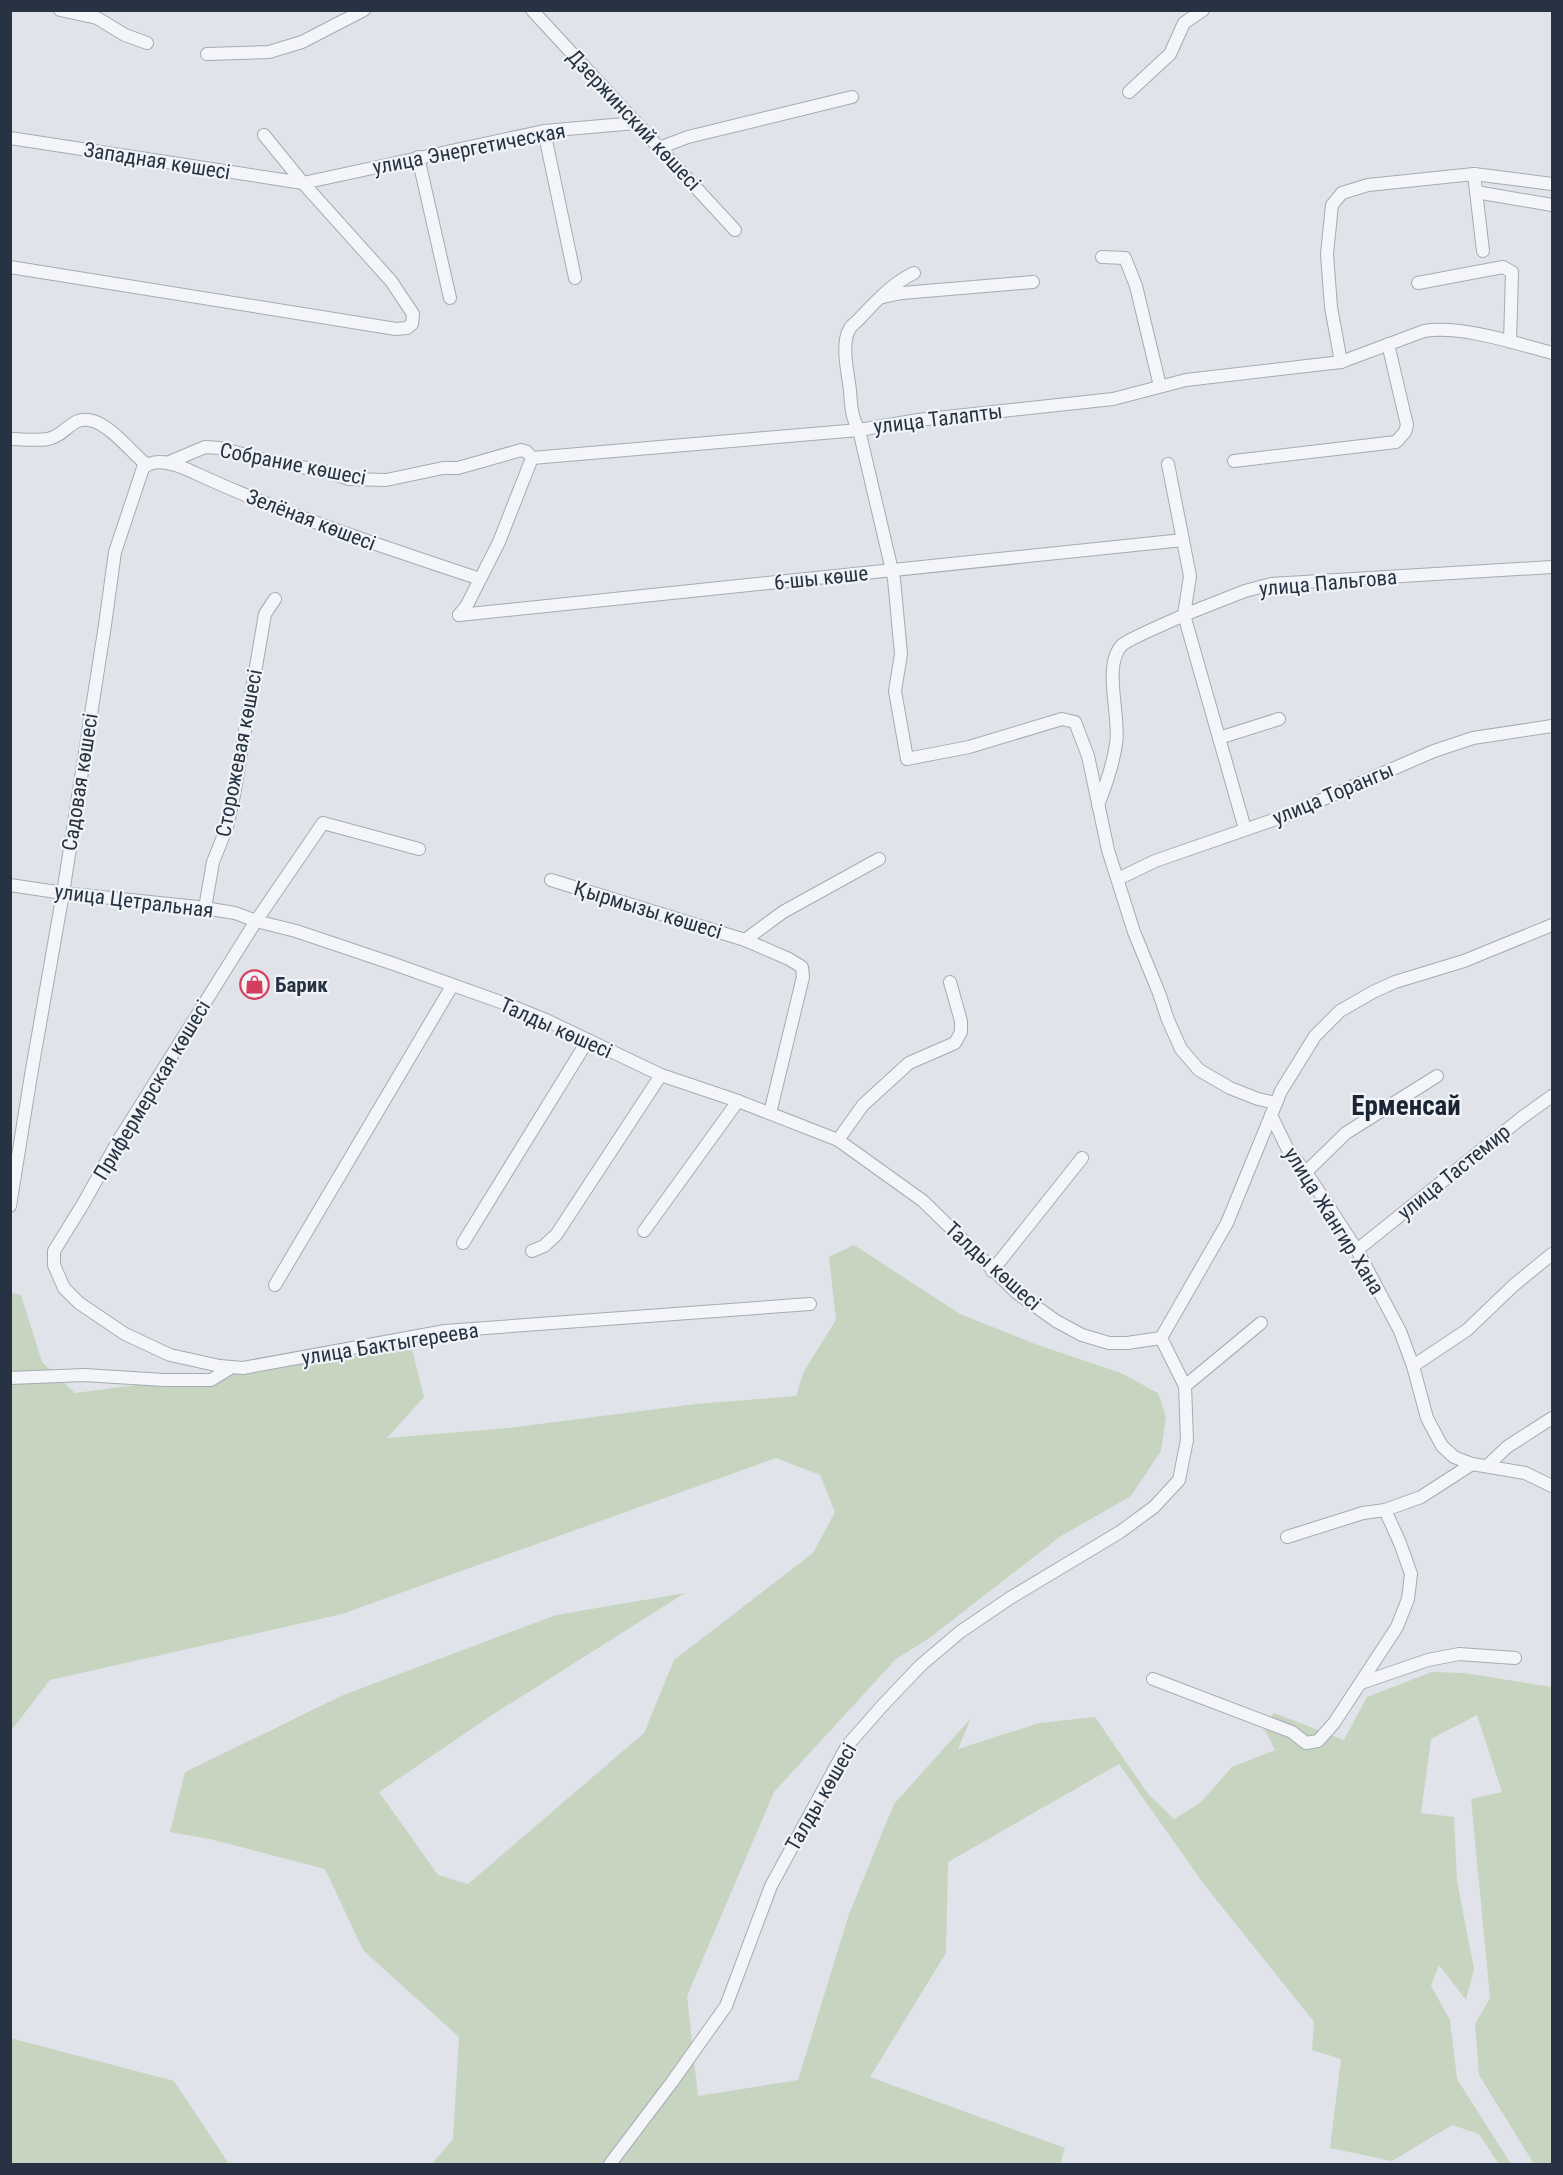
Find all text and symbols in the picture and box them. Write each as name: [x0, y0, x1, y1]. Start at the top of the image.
street label: Дзержинский көшесі: [562, 44, 706, 196]
street label: улица Энергетическая: [371, 119, 567, 179]
street label: Западная көшесі: [82, 138, 232, 184]
street label: улица Талапты: [872, 399, 1004, 439]
street label: Собрание көшесі: [218, 438, 368, 490]
street label: Зелёная көшесі: [243, 484, 379, 556]
street label: 6-шы көше: [773, 561, 869, 595]
street label: улица Пальгова: [1258, 565, 1398, 601]
street label: Сторожевая көшесі: [211, 667, 267, 839]
street label: Садовая көшесі: [57, 712, 103, 852]
street label: улица Торангы: [1269, 758, 1397, 830]
street label: Қырмызы көшесі: [571, 876, 725, 944]
street label: улица Цетральная: [53, 879, 215, 923]
shop icon: Барик: [238, 969, 270, 1001]
place label: Барик: [275, 973, 328, 997]
street label: Талды көшесі: [496, 993, 616, 1063]
street label: Прифермерская көшесі: [89, 996, 215, 1184]
district label: Ерменсай: [1351, 1090, 1461, 1122]
street label: улица Тастемир: [1393, 1119, 1515, 1225]
street label: улица Жангир Хана: [1279, 1143, 1389, 1299]
street label: Талды көшесі: [940, 1217, 1046, 1315]
street label: улица Бактыгереева: [300, 1318, 480, 1370]
street label: Талды көшесі: [780, 1739, 862, 1855]

